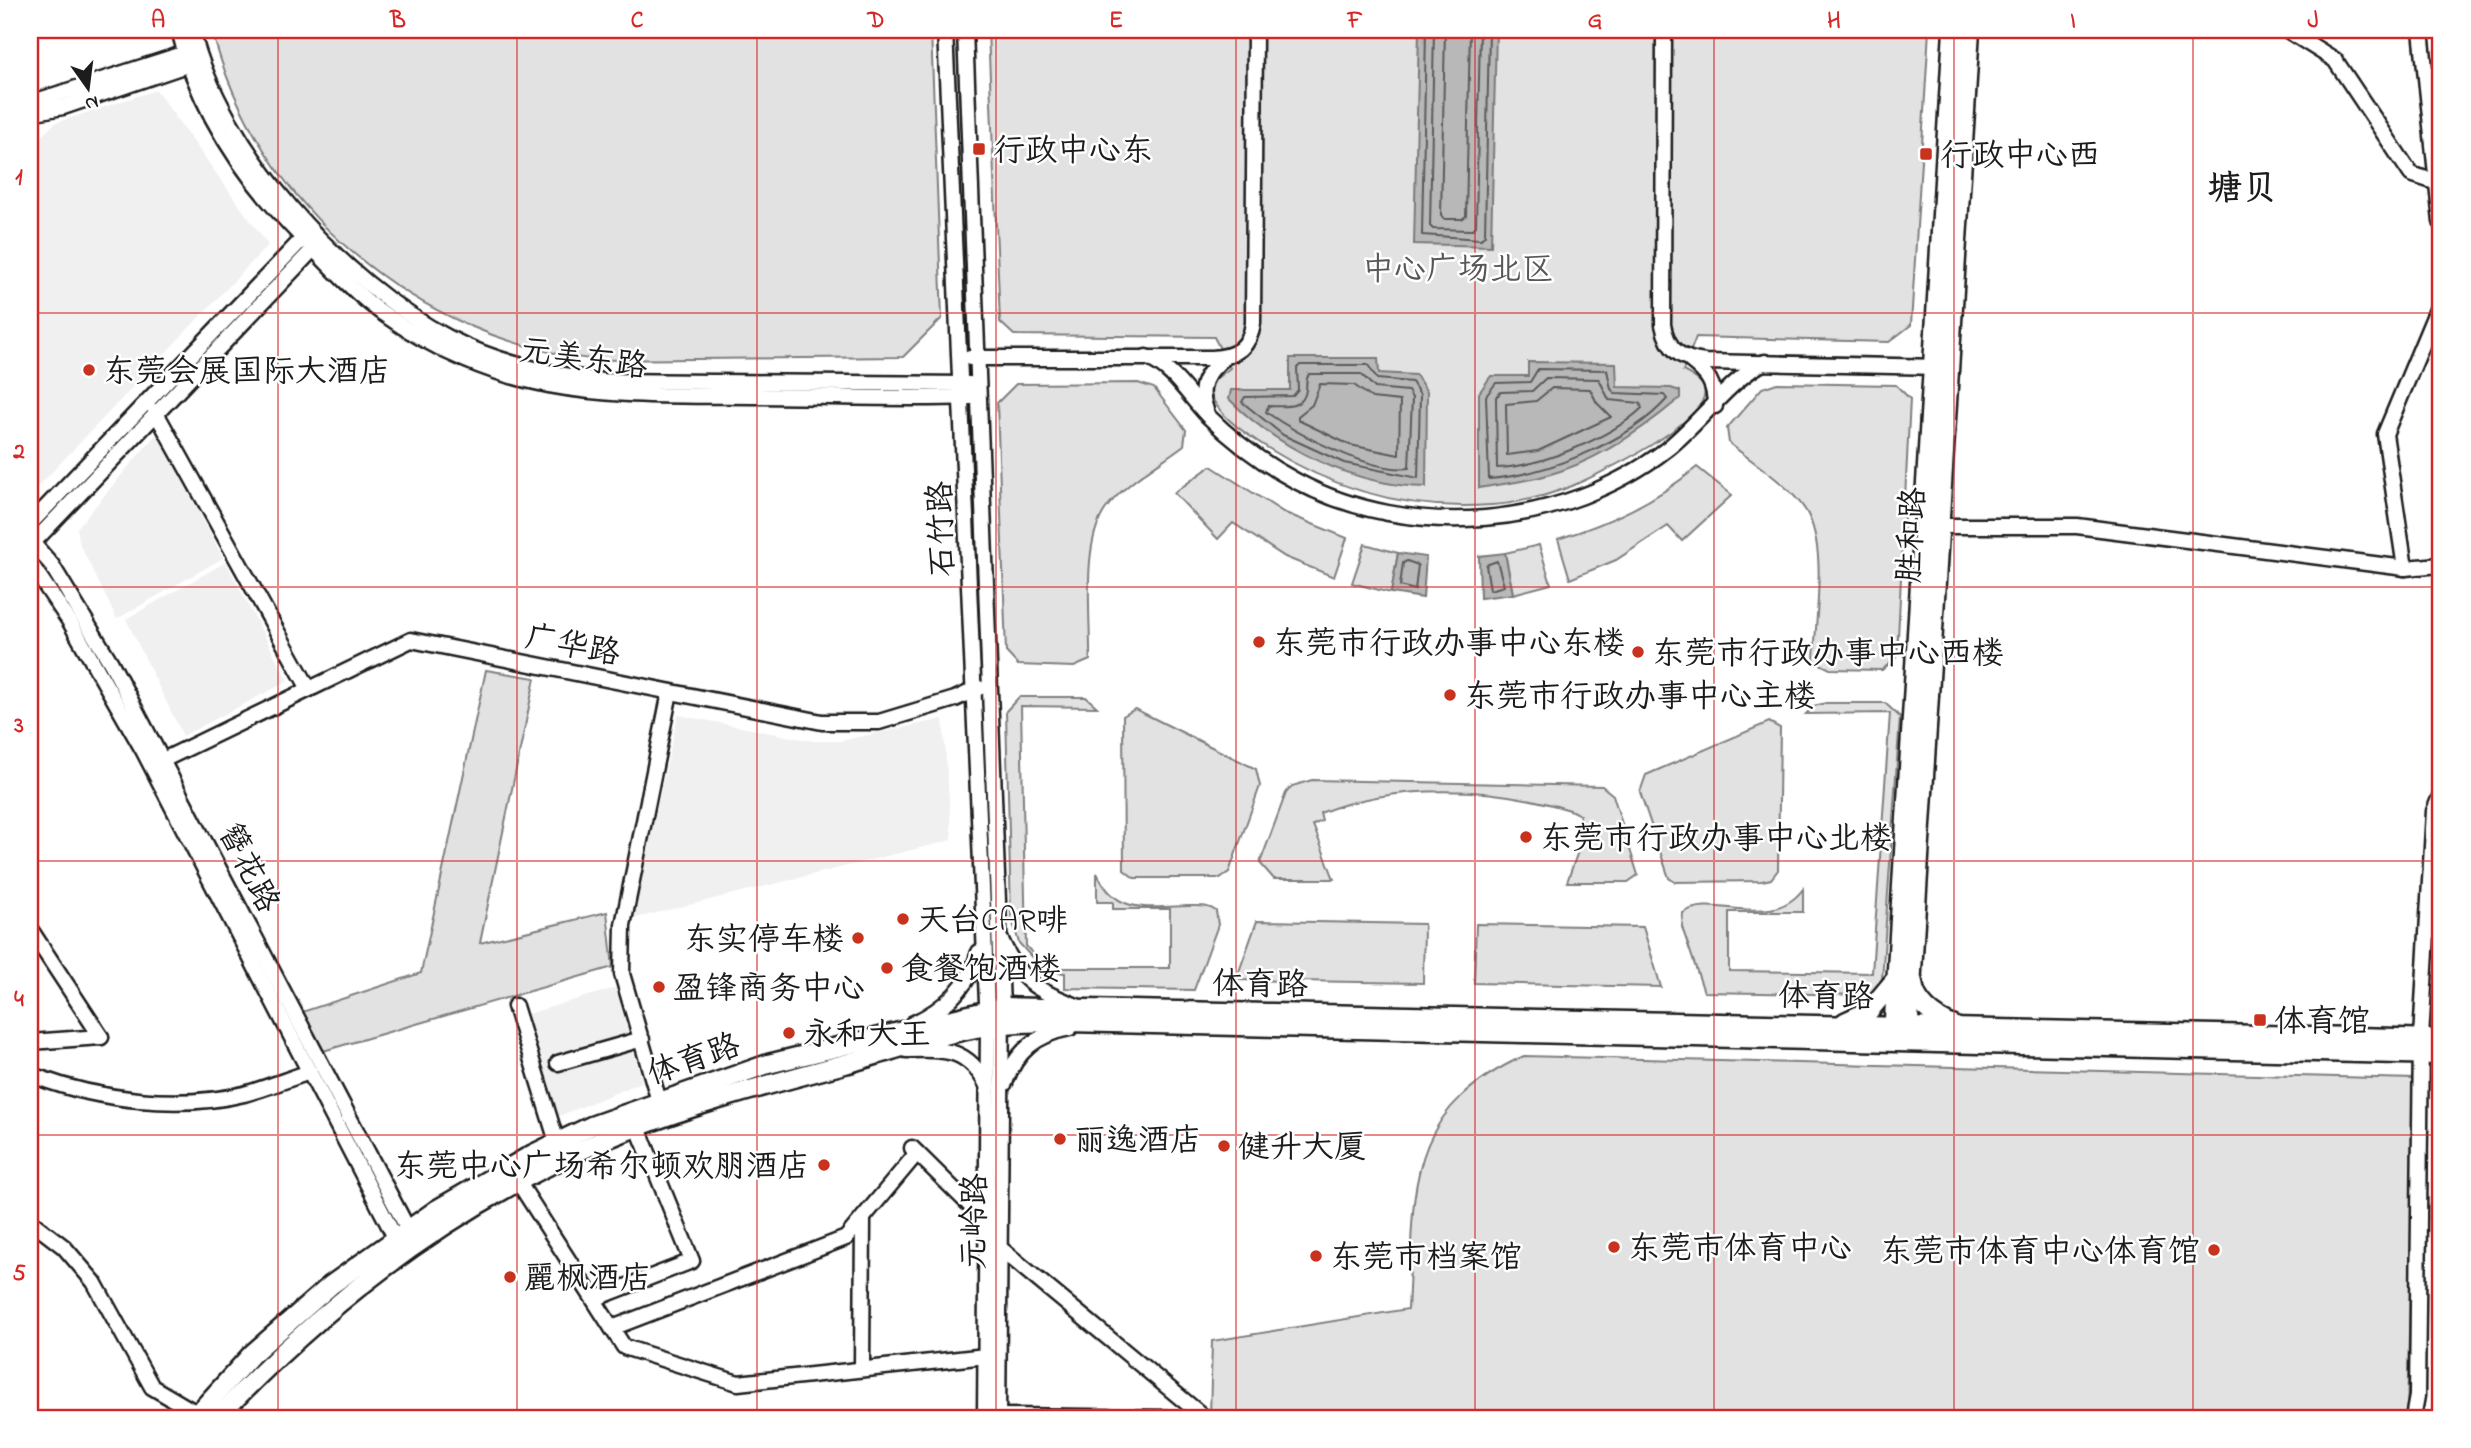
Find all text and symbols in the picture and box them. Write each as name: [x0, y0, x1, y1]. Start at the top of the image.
text: A: [151, 5, 165, 38]
text: B: [389, 5, 406, 38]
text: C: [631, 5, 644, 38]
text: D: [867, 5, 884, 38]
text: E: [1109, 5, 1123, 38]
text: F: [1347, 5, 1363, 38]
text: G: [1588, 5, 1602, 38]
text: H: [1827, 5, 1841, 38]
text: I: [2070, 5, 2076, 38]
text: J: [2307, 5, 2319, 38]
north arrow: [52, 52, 122, 122]
text: N: [82, 87, 101, 117]
place label: 行政中心东: [993, 129, 1153, 176]
place label: 行政中心西: [1940, 134, 2100, 181]
marker: 行政中心东: [971, 141, 987, 157]
marker: 行政中心西: [1918, 146, 1934, 162]
text: 1: [15, 162, 23, 195]
district label: 塘贝: [2207, 165, 2277, 216]
park label: 中心广场北区: [1362, 248, 1554, 295]
street label: 元美东路: [517, 328, 650, 393]
place label: 东莞会展国际大酒店: [103, 350, 391, 397]
marker: 东莞会展国际大酒店: [81, 362, 97, 378]
text: 2: [12, 436, 25, 469]
street label: 石竹路: [918, 480, 969, 578]
street label: 胜和路: [1888, 486, 1939, 584]
street label: 广华路: [521, 615, 624, 680]
place label: 东莞市行政办事中心东楼: [1273, 622, 1625, 669]
place label: 东莞市行政办事中心西楼: [1652, 632, 2004, 679]
marker: 东莞市行政办事中心东楼: [1251, 634, 1267, 650]
marker: 东莞市行政办事中心西楼: [1630, 644, 1646, 660]
place label: 东莞市行政办事中心主楼: [1464, 675, 1816, 722]
marker: 东莞市行政办事中心主楼: [1442, 687, 1458, 703]
text: 3: [13, 710, 24, 743]
street label: 簪花路: [204, 815, 290, 922]
place label: 东莞市行政办事中心北楼: [1540, 817, 1892, 864]
marker: 东莞市行政办事中心北楼: [1518, 829, 1534, 845]
place label: 天台CAR啡: [917, 899, 1068, 946]
marker: 天台CAR啡: [895, 911, 911, 927]
place label: 东实停车楼: [684, 918, 844, 965]
marker: 东实停车楼: [850, 930, 866, 946]
place label: 食餐饱酒楼: [901, 948, 1061, 995]
marker: 食餐饱酒楼: [879, 960, 895, 976]
street label: 体育路: [1212, 962, 1308, 1011]
place label: 盈锋商务中心: [673, 967, 865, 1014]
street label: 体育路: [1778, 974, 1874, 1023]
marker: 盈锋商务中心: [651, 979, 667, 995]
text: 4: [14, 984, 24, 1017]
place label: 体育馆: [2274, 1000, 2370, 1047]
marker: 体育馆: [2252, 1012, 2268, 1028]
place label: 永和大王: [803, 1013, 931, 1060]
street label: 体育路: [641, 1023, 747, 1099]
marker: 永和大王: [781, 1025, 797, 1041]
place label: 丽逸酒店: [1074, 1119, 1202, 1166]
place label: 健升大厦: [1238, 1126, 1366, 1173]
marker: 丽逸酒店: [1052, 1131, 1068, 1147]
marker: 健升大厦: [1216, 1138, 1232, 1154]
place label: 东莞中心广场希尔顿欢朋酒店: [394, 1145, 810, 1192]
marker: 东莞中心广场希尔顿欢朋酒店: [816, 1157, 832, 1173]
street label: 元岭路: [952, 1173, 1001, 1269]
place label: 东莞市体育中心: [1628, 1227, 1852, 1274]
place label: 东莞市体育中心体育馆: [1880, 1230, 2200, 1277]
place label: 东莞市档案馆: [1330, 1236, 1522, 1283]
marker: 东莞市体育中心: [1606, 1239, 1622, 1255]
marker: 东莞市体育中心体育馆: [2206, 1242, 2222, 1258]
marker: 东莞市档案馆: [1308, 1248, 1324, 1264]
place label: 麗枫酒店: [524, 1257, 652, 1304]
text: 5: [12, 1258, 26, 1291]
marker: 麗枫酒店: [502, 1269, 518, 1285]

